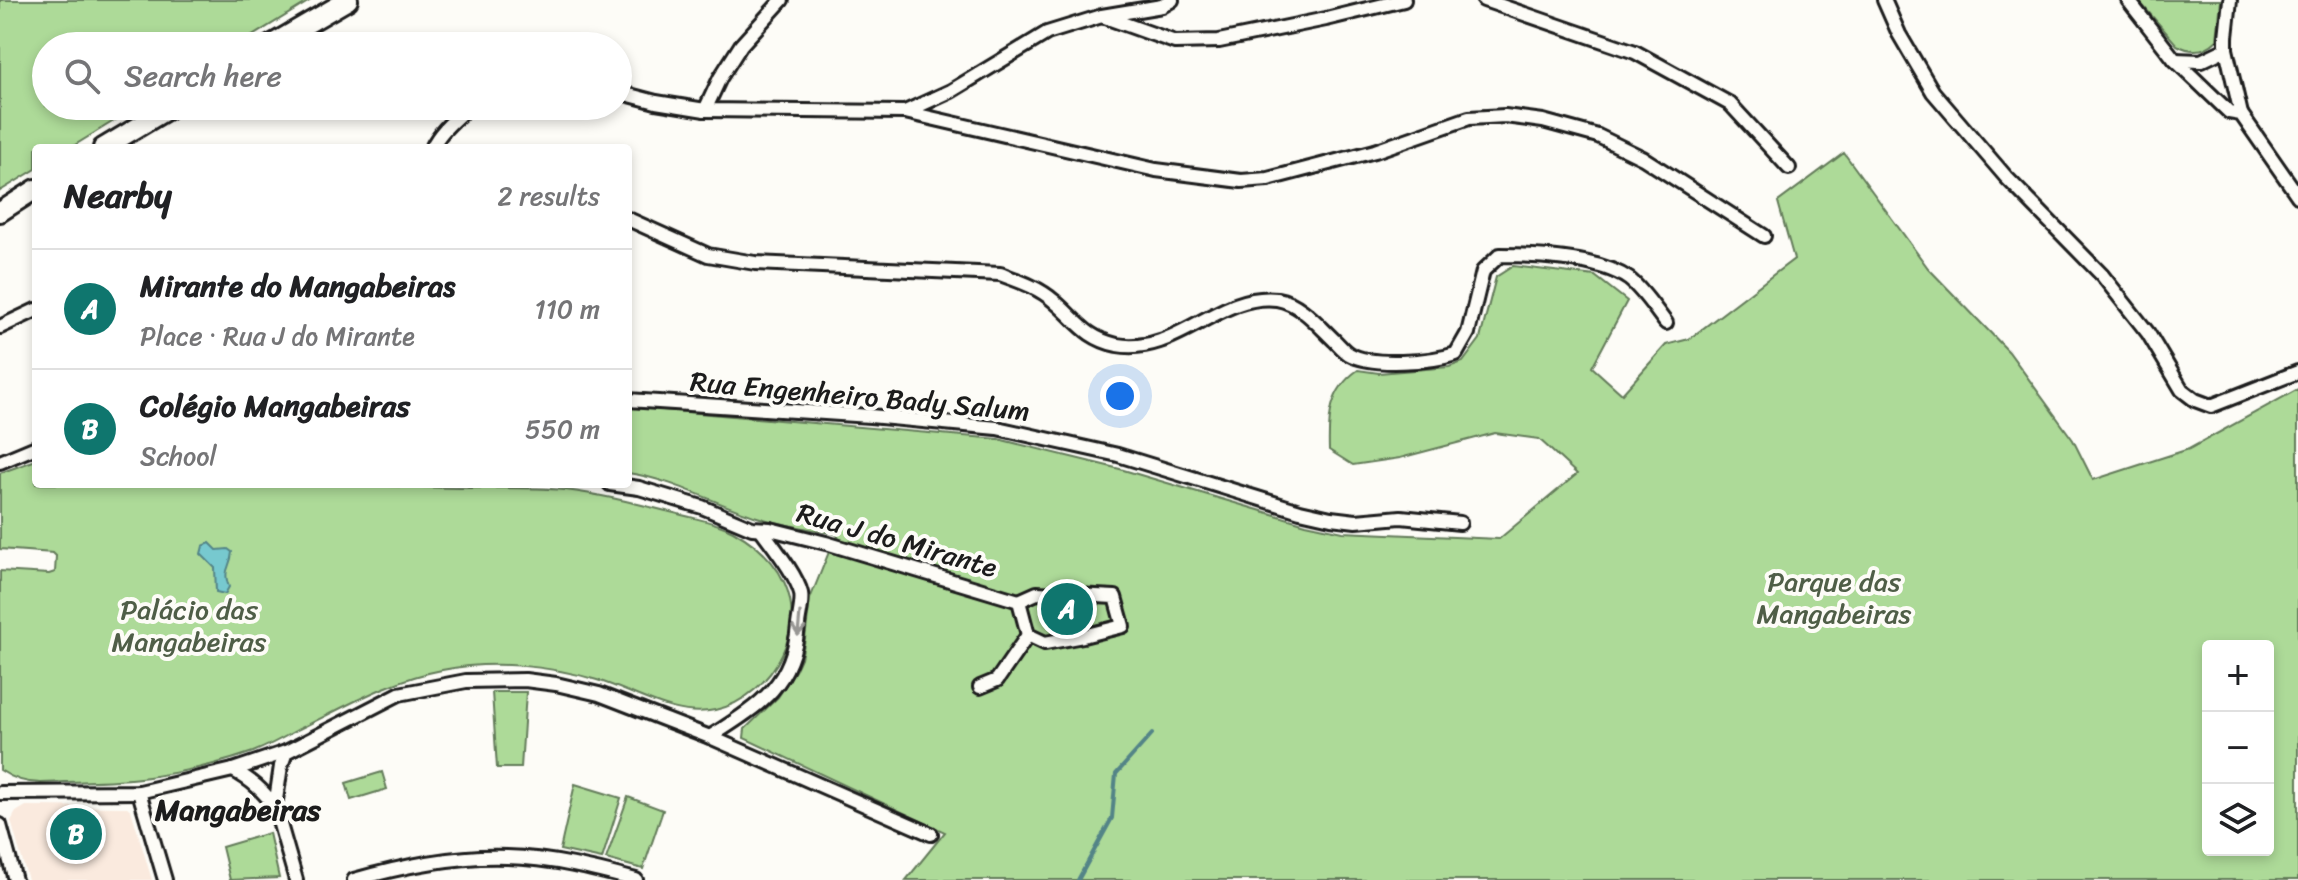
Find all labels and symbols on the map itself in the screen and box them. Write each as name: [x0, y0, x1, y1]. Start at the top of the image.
street label: Rua Engenheiro Bady Salum: [688, 357, 1032, 435]
your location: [1100, 376, 1140, 416]
street label: Rua J do Mirante: [791, 488, 1003, 592]
park label: Parque das Mangabeiras: [1757, 557, 1912, 638]
pin: A: [1041, 579, 1093, 639]
park label: Palácio das Mangabeiras: [112, 585, 267, 666]
one-way arrow: [791, 610, 806, 637]
district label: Mangabeiras: [154, 783, 322, 837]
pin: B: [50, 804, 102, 864]

